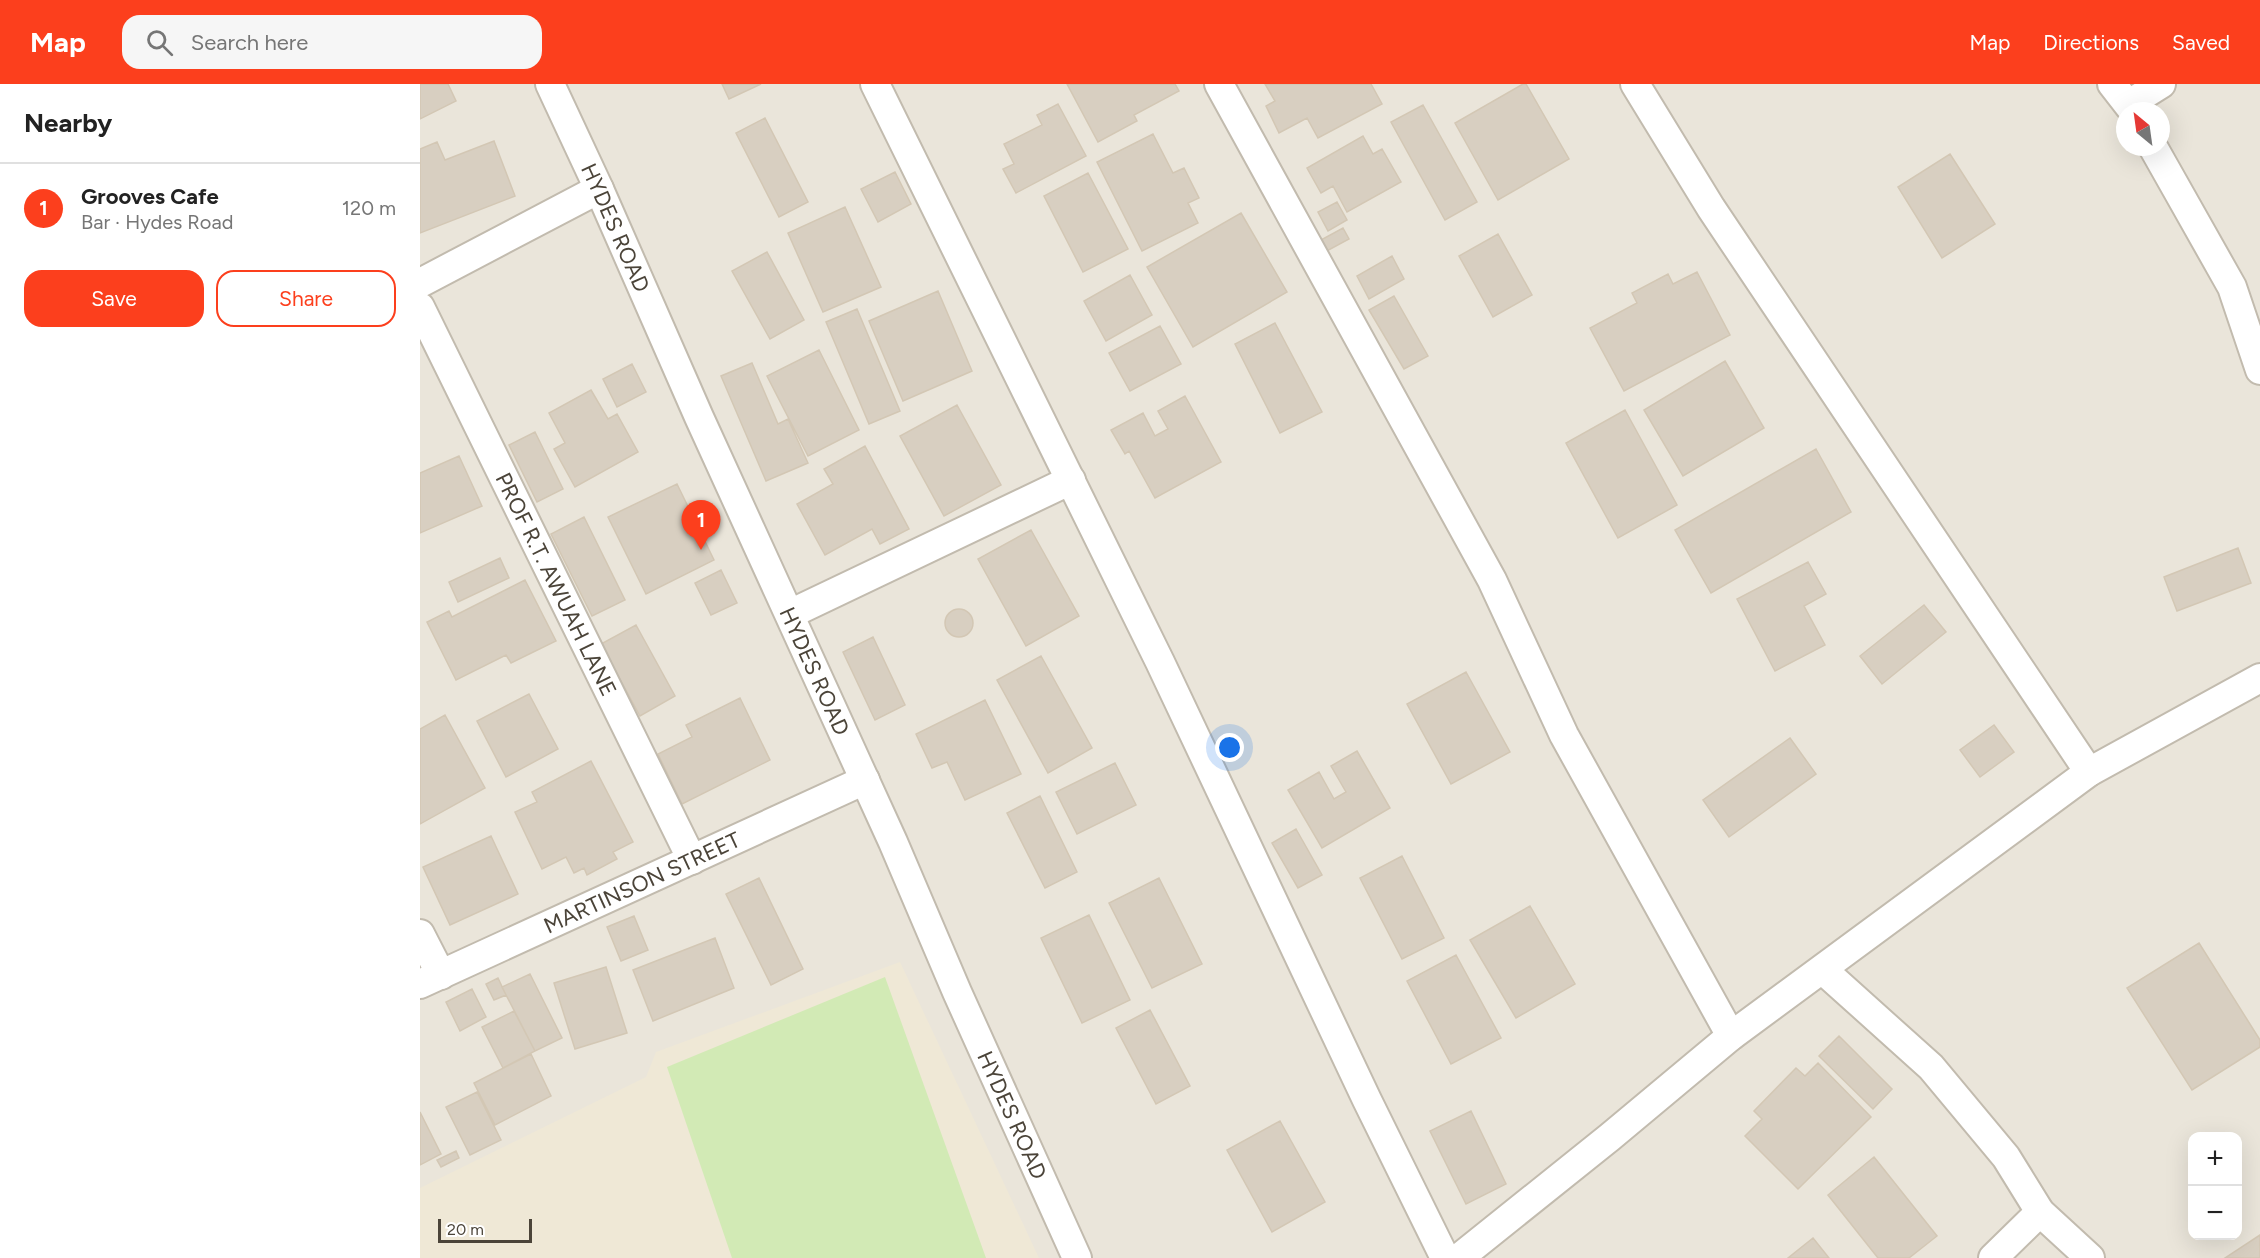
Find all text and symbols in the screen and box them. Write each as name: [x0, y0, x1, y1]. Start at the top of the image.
search box: [122, 15, 542, 69]
text: Map: [30, 25, 86, 59]
icon: search: [143, 26, 176, 59]
text: Search here: [191, 29, 308, 56]
text: Map: [1969, 30, 2010, 55]
text: Directions: [2043, 30, 2139, 55]
text: Saved: [2172, 30, 2230, 55]
north arrow: [2116, 102, 2170, 156]
text: Nearby: [24, 107, 112, 139]
street label: HYDES ROAD: [575, 159, 656, 296]
text: Grooves Cafe: [81, 183, 219, 210]
text: 1: [39, 196, 48, 220]
text: 120 m: [342, 196, 396, 220]
text: Bar · Hydes Road: [81, 210, 233, 234]
button: Save: [24, 270, 204, 327]
button: Share: [216, 270, 396, 327]
street label: PROF R.T. AWUAH LANE: [490, 468, 622, 701]
pin: 1: [682, 500, 720, 550]
street label: HYDES ROAD: [774, 603, 855, 739]
your location: [1215, 733, 1244, 762]
street label: MARTINSON STREET: [540, 826, 745, 939]
street label: HYDES ROAD: [971, 1047, 1053, 1184]
map controls: [2188, 1132, 2242, 1240]
button: +: [2188, 1132, 2242, 1186]
button: −: [2188, 1186, 2242, 1240]
scale bar: [438, 1216, 532, 1244]
text: 20 m: [447, 1220, 484, 1239]

